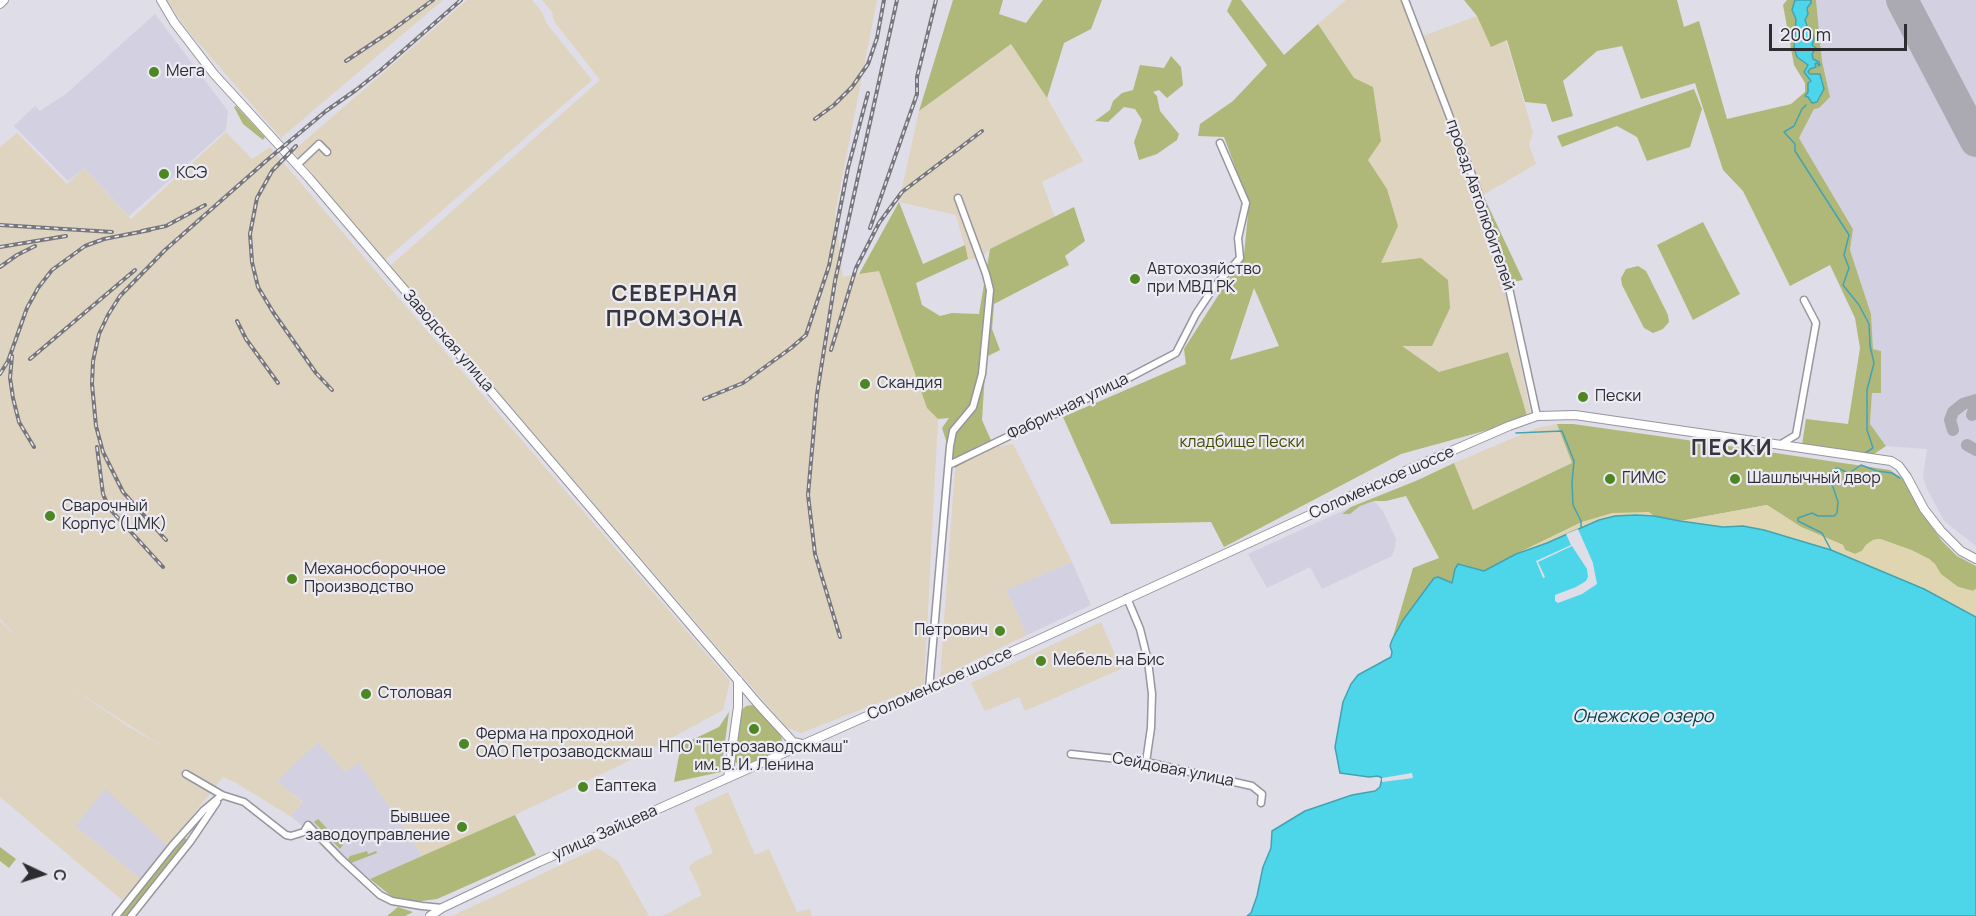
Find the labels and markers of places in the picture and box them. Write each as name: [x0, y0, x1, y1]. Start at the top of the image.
place label: Мега: [166, 62, 205, 82]
marker: Мега: [147, 65, 161, 79]
place label: КСЭ: [176, 164, 207, 184]
marker: КСЭ: [157, 167, 171, 181]
place label: Автохозяйство при МВД РК: [1147, 260, 1261, 298]
marker: Автохозяйство при МВД РК: [1128, 272, 1142, 286]
place label: Скандия: [877, 374, 942, 394]
marker: Скандия: [858, 377, 872, 391]
place label: Пески: [1595, 387, 1641, 407]
marker: Пески: [1576, 390, 1590, 404]
place label: ГИМС: [1622, 469, 1666, 489]
place label: Шашлычный двор: [1747, 469, 1881, 489]
marker: ГИМС: [1603, 472, 1617, 486]
marker: Шашлычный двор: [1728, 472, 1742, 486]
place label: Сварочный Корпус (ЦМК): [62, 497, 167, 535]
marker: Сварочный Корпус (ЦМК): [43, 509, 57, 523]
place label: Механосборочное Производство: [304, 560, 446, 598]
marker: Механосборочное Производство: [285, 572, 299, 586]
place label: Петрович: [914, 621, 988, 641]
marker: Петрович: [993, 624, 1007, 638]
place label: Мебель на Бис: [1053, 651, 1165, 671]
marker: Мебель на Бис: [1034, 654, 1048, 668]
place label: Столовая: [378, 684, 452, 704]
marker: Столовая: [359, 687, 373, 701]
marker: НПО "Петрозаводскмаш" им. В. И. Ленина: [747, 722, 761, 736]
place label: Ферма на проходной ОАО Петрозаводскмаш: [476, 725, 653, 763]
marker: Ферма на проходной ОАО Петрозаводскмаш: [457, 737, 471, 751]
place label: НПО "Петрозаводскмаш" им. В. И. Ленина: [659, 738, 849, 776]
place label: Еаптека: [595, 777, 656, 797]
marker: Еаптека: [576, 780, 590, 794]
place label: Бывшее заводоуправление: [305, 808, 450, 846]
marker: Бывшее заводоуправление: [455, 820, 469, 834]

